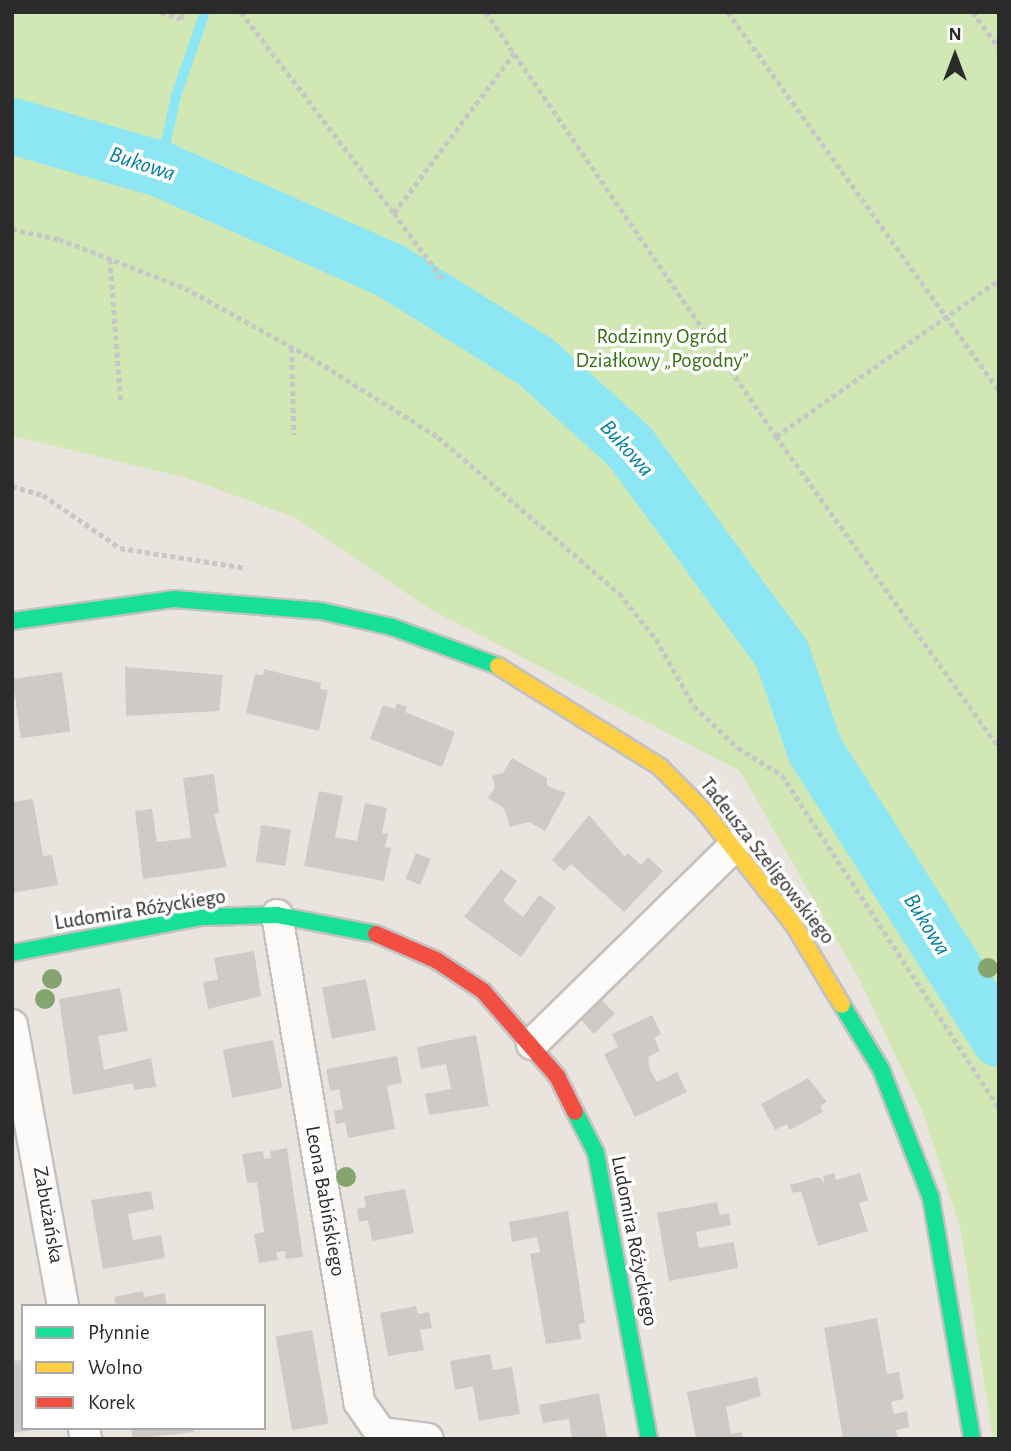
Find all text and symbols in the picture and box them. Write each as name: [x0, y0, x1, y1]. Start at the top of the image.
north arrow: [920, 21, 990, 91]
text: N: [948, 25, 962, 44]
water label: Bukowa: [106, 141, 178, 189]
park label: Rodzinny Ogród Działkowy „Pogodny”: [575, 324, 749, 374]
water label: Bukowa: [593, 415, 659, 483]
street label: Tadeusza Szeligowskiego: [694, 773, 840, 949]
street label: Ludomira Różyckiego: [53, 884, 227, 936]
water label: Bukowa: [896, 889, 956, 961]
street label: Leona Babińskiego: [299, 1124, 351, 1278]
street label: Ludomira Różyckiego: [605, 1154, 663, 1328]
street label: Zabużańska: [27, 1165, 69, 1265]
legend: [21, 1304, 266, 1430]
text: Płynnie: [88, 1322, 150, 1343]
text: Wolno: [88, 1357, 142, 1378]
text: Korek: [88, 1392, 135, 1413]

